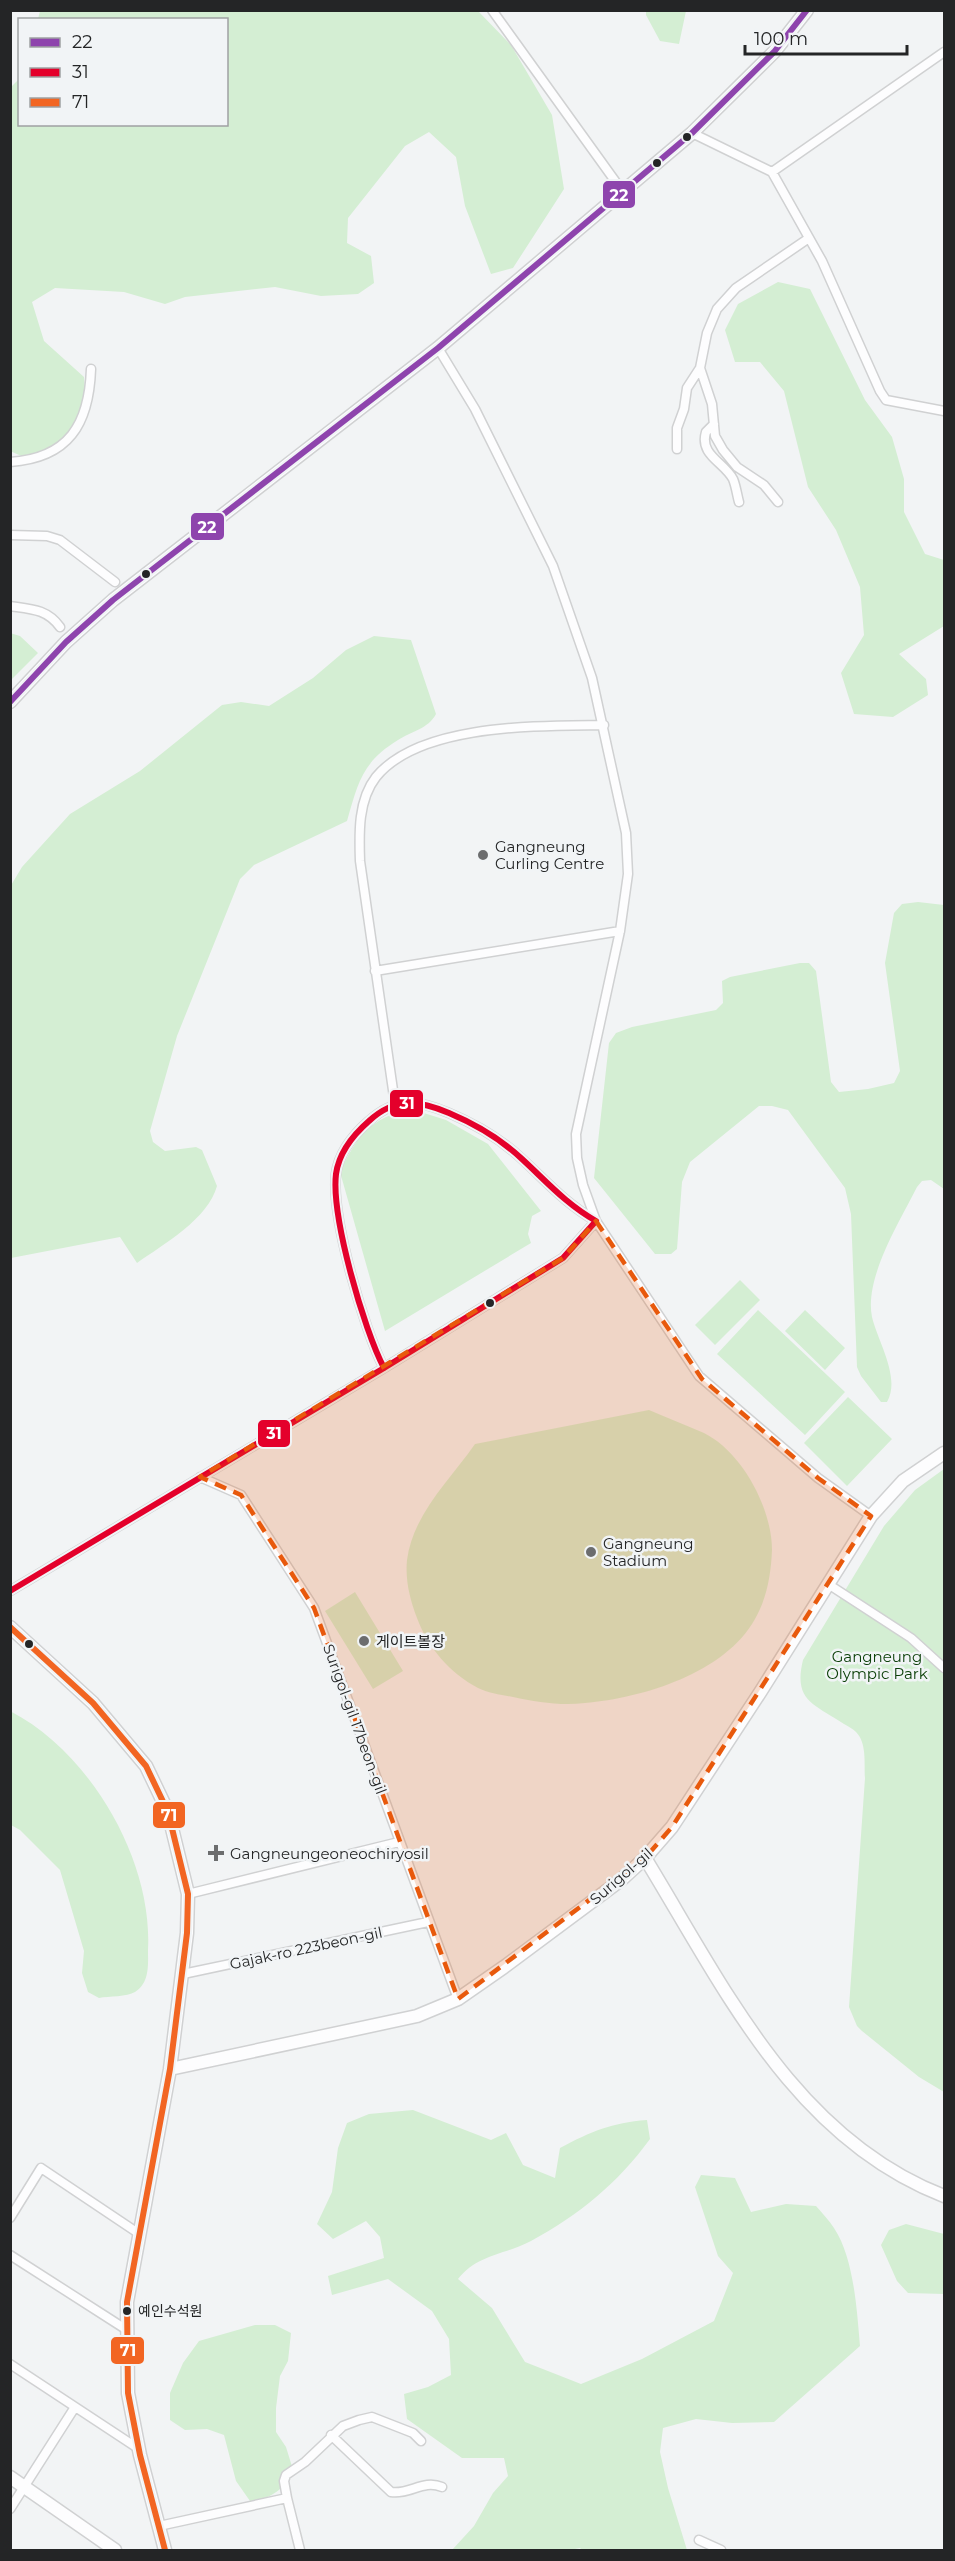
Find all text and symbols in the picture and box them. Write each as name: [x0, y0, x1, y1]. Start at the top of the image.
legend: [18, 18, 228, 126]
scale bar: [745, 18, 907, 56]
text: 100 m: [754, 28, 808, 50]
text: 22: [72, 31, 92, 53]
text: 31: [72, 61, 89, 83]
text: 71: [72, 91, 89, 113]
unlabelled marker: [681, 131, 693, 143]
unlabelled marker: [651, 157, 663, 169]
line badge: 22: [602, 180, 636, 209]
text: 22: [610, 186, 628, 205]
line badge: 22: [190, 512, 225, 541]
text: 22: [198, 518, 216, 537]
unlabelled marker: [140, 568, 152, 580]
place label: Gangneung Curling Centre: [495, 837, 604, 873]
marker: Gangneung Curling Centre: [476, 848, 490, 862]
line badge: 31: [389, 1089, 424, 1118]
text: 31: [398, 1094, 415, 1113]
unlabelled marker: [484, 1297, 496, 1309]
line badge: 31: [257, 1419, 291, 1448]
text: 31: [265, 1424, 282, 1443]
place label: Gangneung Stadium: [603, 1534, 694, 1570]
marker: Gangneung Stadium: [584, 1545, 598, 1559]
place label: 게이트볼장: [376, 1632, 445, 1651]
marker: 게이트볼장: [357, 1634, 371, 1648]
unlabelled marker: [23, 1638, 35, 1650]
street label: Surigol-gil 17beon-gil: [319, 1641, 391, 1797]
park label: Gangneung Olympic Park: [826, 1647, 928, 1683]
line badge: 71: [152, 1801, 186, 1829]
text: 71: [161, 1806, 177, 1825]
marker: Gangneungeoneochiryosil: [207, 1844, 225, 1862]
place label: Gangneungeoneochiryosil: [230, 1844, 429, 1863]
street label: Surigol-gil: [586, 1844, 656, 1908]
street label: Gajak-ro 223beon-gil: [228, 1923, 384, 1973]
place label: 예인수석원: [138, 2302, 202, 2320]
marker: 예인수석원: [121, 2305, 133, 2317]
line badge: 71: [110, 2336, 145, 2365]
text: 71: [120, 2341, 136, 2360]

